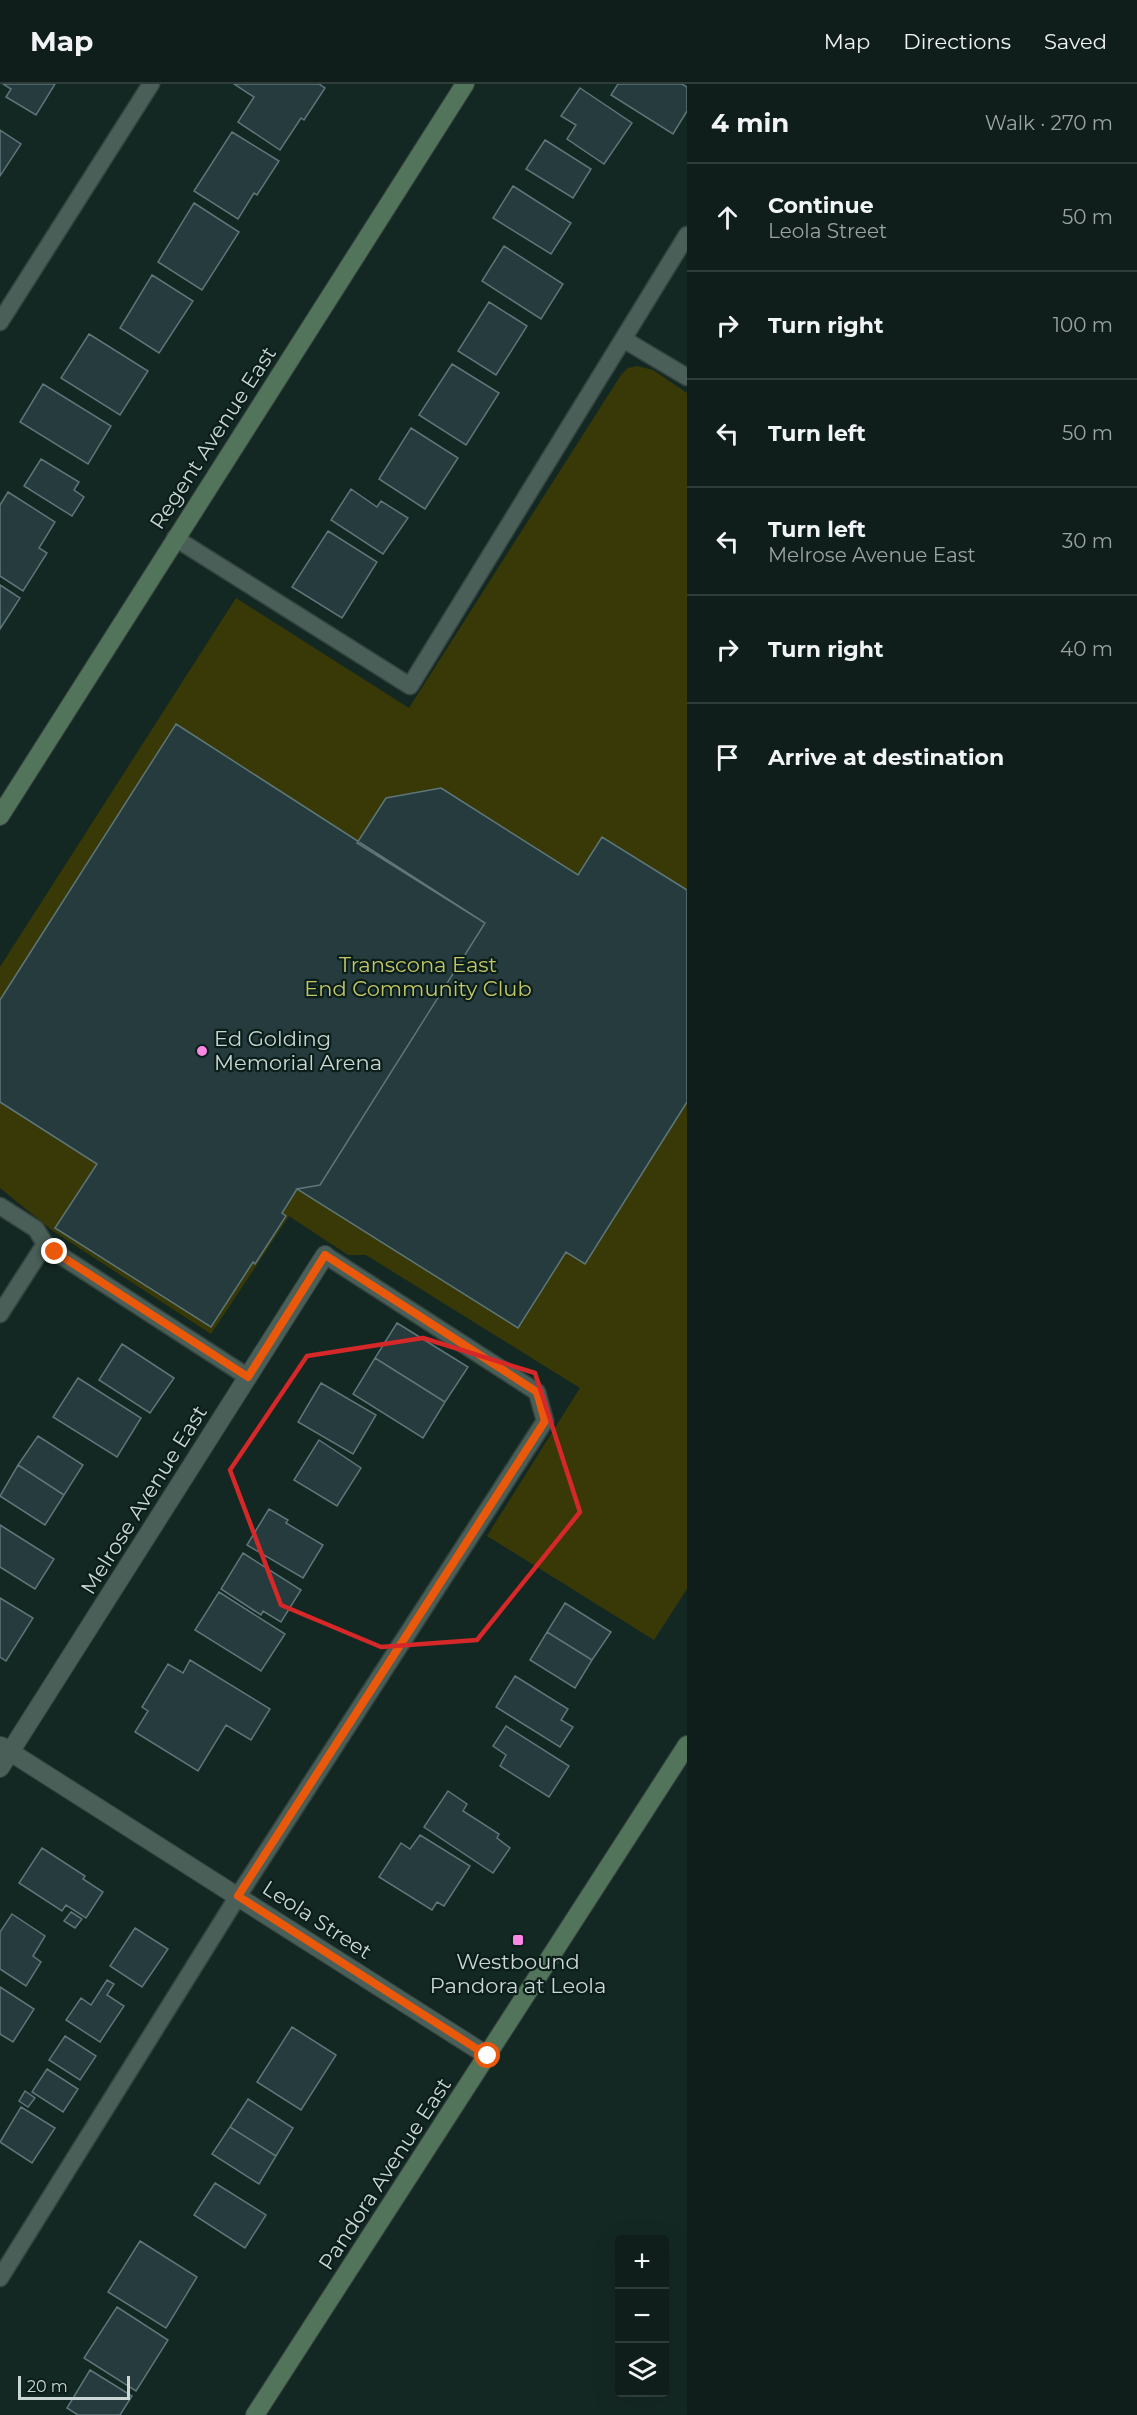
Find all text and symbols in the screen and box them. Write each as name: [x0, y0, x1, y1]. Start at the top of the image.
text: Map: [30, 24, 93, 58]
text: Map: [824, 29, 870, 54]
text: Directions: [903, 29, 1011, 54]
text: Saved: [1044, 29, 1107, 54]
text: 4 min: [711, 107, 789, 139]
text: Walk · 270 m: [985, 111, 1113, 135]
text: Continue: [768, 192, 874, 219]
icon: ahead: [711, 201, 744, 234]
text: 50 m: [1062, 205, 1113, 229]
text: Leola Street: [768, 219, 887, 243]
icon: right: [711, 309, 744, 342]
text: Turn right: [768, 312, 883, 339]
text: 100 m: [1053, 313, 1113, 337]
street label: Regent Avenue East: [144, 342, 281, 534]
icon: left: [711, 417, 744, 450]
text: Turn left: [768, 420, 866, 447]
text: 50 m: [1062, 421, 1113, 445]
text: Turn left: [768, 516, 866, 543]
icon: left: [711, 525, 744, 558]
text: 30 m: [1062, 529, 1113, 553]
text: Melrose Avenue East: [768, 543, 976, 567]
icon: right: [711, 633, 744, 666]
text: Turn right: [768, 636, 883, 663]
text: 40 m: [1060, 637, 1113, 661]
icon: arrive: [711, 741, 744, 774]
text: Arrive at destination: [768, 744, 1004, 771]
park label: Transcona East End Community Club: [304, 952, 532, 1001]
place label: Ed Golding Memorial Arena: [214, 1026, 382, 1075]
marker: Ed Golding Memorial Arena: [195, 1044, 209, 1058]
route end: [41, 1238, 67, 1264]
street label: Melrose Avenue East: [75, 1401, 212, 1599]
street label: Leola Street: [258, 1875, 377, 1964]
marker: Westbound Pandora at Leola: [511, 1933, 525, 1947]
place label: Westbound Pandora at Leola: [430, 1949, 606, 1998]
route start: [474, 2042, 500, 2068]
street label: Pandora Avenue East: [313, 2073, 456, 2274]
map controls: [615, 2235, 669, 2397]
button: +: [615, 2235, 669, 2289]
button: −: [615, 2289, 669, 2343]
button: layers: [615, 2343, 669, 2397]
scale bar: [18, 2373, 130, 2400]
text: 20 m: [27, 2377, 68, 2396]

